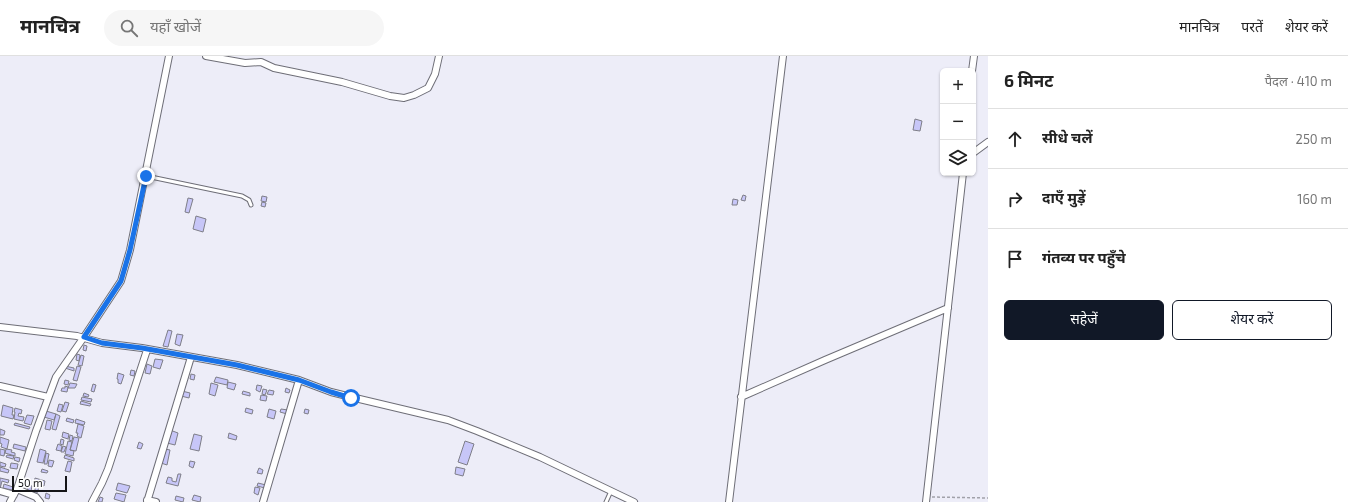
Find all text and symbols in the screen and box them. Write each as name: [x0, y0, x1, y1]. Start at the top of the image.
search box: [104, 10, 384, 46]
text: मानचित्र: [20, 14, 80, 37]
icon: search: [118, 17, 140, 39]
text: यहाँ खोजें: [150, 17, 201, 35]
text: मानचित्र: [1179, 18, 1219, 35]
text: परतें: [1241, 18, 1263, 35]
text: शेयर करें: [1285, 18, 1328, 35]
map controls: [940, 68, 976, 176]
button: +: [940, 68, 976, 104]
text: 6 मिनट: [1004, 70, 1053, 90]
text: पैदल · 410 m: [1265, 73, 1332, 89]
button: −: [940, 104, 976, 140]
icon: ahead: [1004, 128, 1026, 150]
text: सीधे चलें: [1042, 128, 1093, 146]
text: 250 m: [1296, 131, 1332, 147]
button: layers: [940, 140, 976, 176]
route end: [137, 167, 155, 185]
icon: right: [1004, 188, 1026, 210]
text: दाएँ मुड़ें: [1042, 188, 1086, 206]
text: 160 m: [1297, 191, 1332, 207]
icon: arrive: [1004, 248, 1026, 270]
text: गंतव्य पर पहुँचे: [1042, 248, 1126, 266]
button: सहेजें: [1004, 300, 1164, 340]
button: शेयर करें: [1172, 300, 1332, 340]
route start: [342, 389, 360, 407]
scale bar: [12, 474, 67, 493]
text: 50 m: [18, 476, 43, 489]

